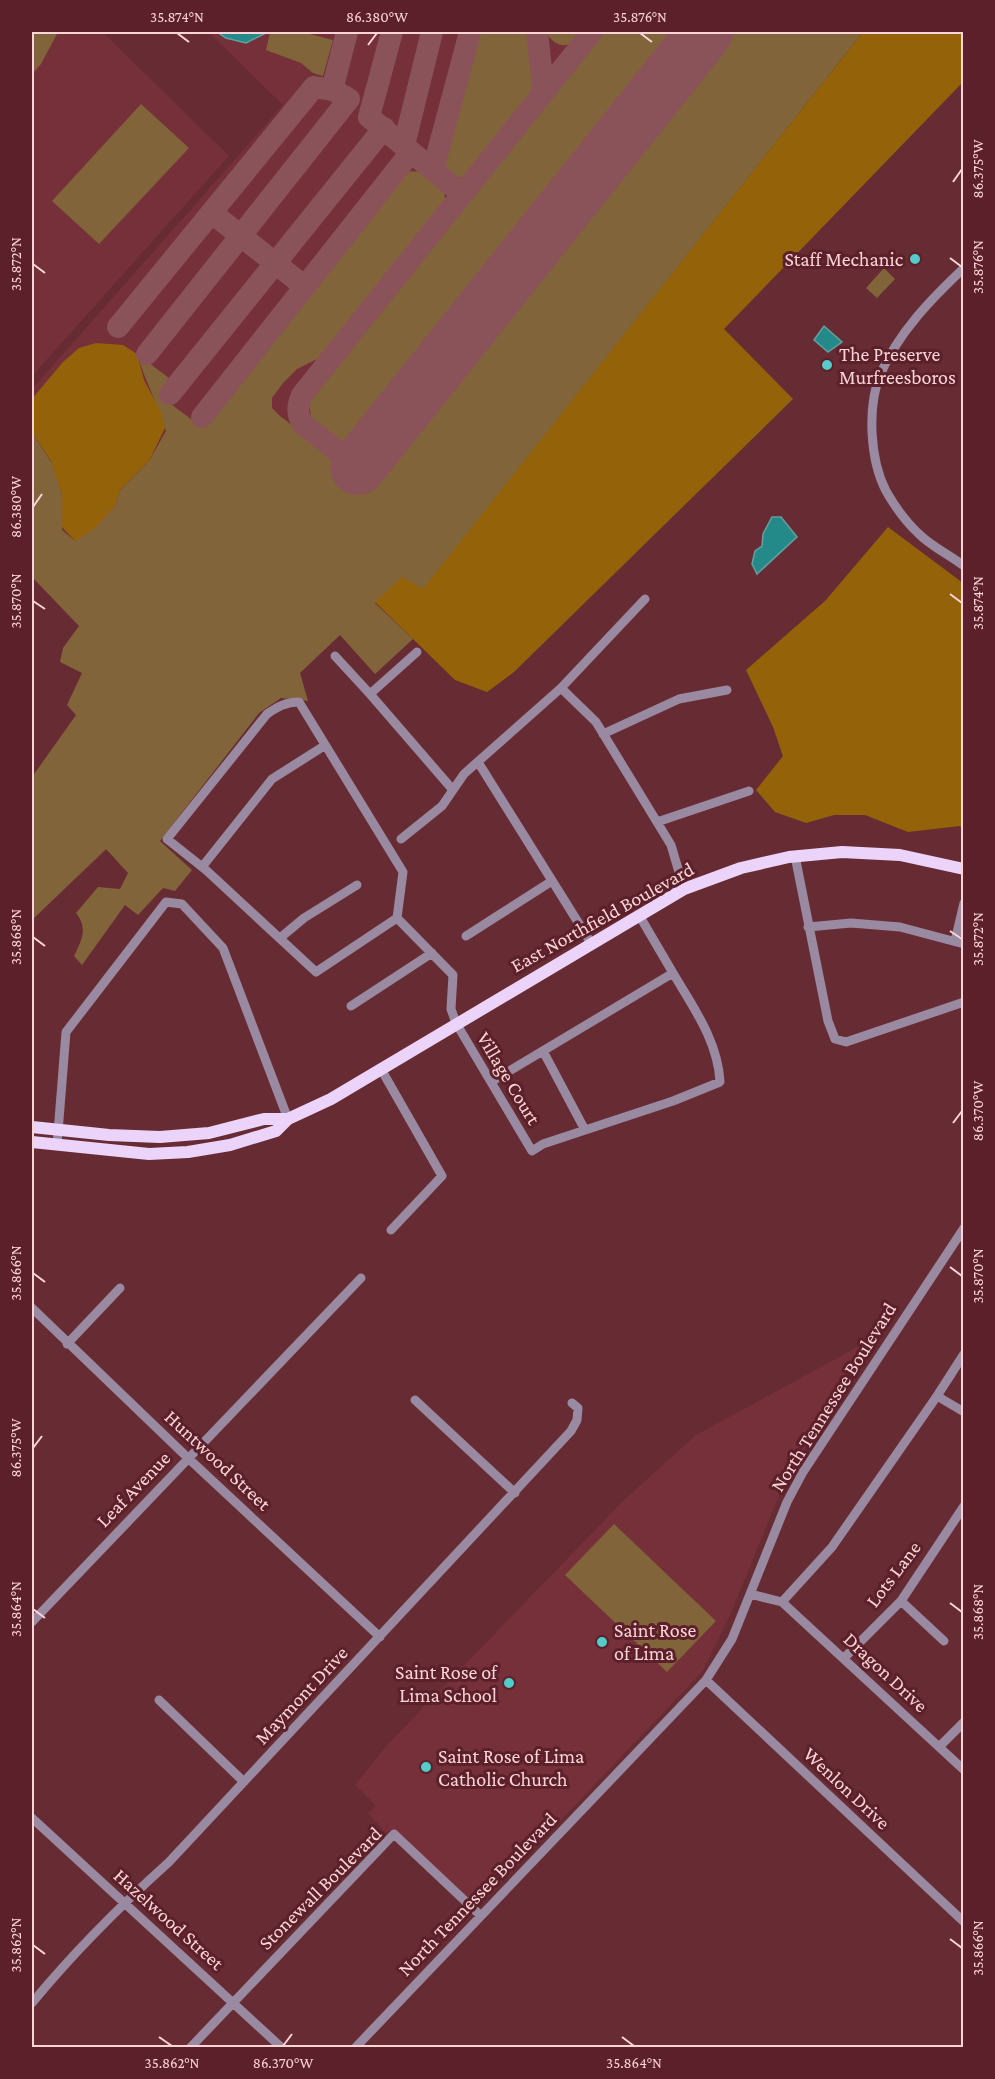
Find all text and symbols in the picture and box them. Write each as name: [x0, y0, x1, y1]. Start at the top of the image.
text: 35.874°N: [150, 9, 204, 25]
text: 86.380°W: [346, 9, 408, 25]
text: 35.876°N: [613, 9, 667, 25]
text: 86.375°W: [970, 139, 986, 198]
text: 35.872°N: [8, 237, 24, 291]
text: 35.876°N: [970, 240, 986, 294]
place label: Staff Mechanic: [784, 248, 904, 270]
marker: Staff Mechanic: [908, 252, 922, 266]
place label: The Preserve Murfreesboros: [839, 343, 956, 388]
marker: The Preserve Murfreesboros: [820, 358, 834, 372]
text: 86.380°W: [8, 476, 24, 538]
text: 35.870°N: [8, 573, 24, 629]
text: 35.874°N: [970, 576, 986, 630]
street label: East Northfield Boulevard: [507, 857, 698, 977]
text: 35.868°N: [8, 909, 24, 965]
text: 35.872°N: [970, 912, 986, 966]
street label: Village Court: [472, 1028, 545, 1129]
text: 86.370°W: [970, 1081, 986, 1141]
text: 35.866°N: [8, 1245, 24, 1301]
text: 35.870°N: [970, 1248, 986, 1304]
street label: North Tennessee Boulevard: [766, 1298, 900, 1495]
street label: Huntwood Street: [161, 1405, 276, 1515]
text: 86.375°W: [8, 1418, 24, 1477]
street label: Leaf Avenue: [92, 1446, 175, 1531]
street label: Lots Lane: [861, 1537, 925, 1611]
text: 35.864°N: [8, 1581, 24, 1637]
text: 35.868°N: [970, 1584, 986, 1640]
place label: Saint Rose of Lima: [614, 1619, 697, 1664]
street label: Dragon Drive: [839, 1628, 933, 1717]
marker: Saint Rose of Lima: [595, 1635, 609, 1649]
street label: Maymont Drive: [250, 1641, 353, 1749]
place label: Saint Rose of Lima School: [395, 1661, 498, 1706]
marker: Saint Rose of Lima School: [502, 1676, 516, 1690]
street label: Wenlon Drive: [799, 1742, 895, 1834]
place label: Saint Rose of Lima Catholic Church: [438, 1745, 584, 1790]
marker: Saint Rose of Lima Catholic Church: [419, 1760, 433, 1774]
street label: North Tennessee Boulevard: [393, 1807, 561, 1980]
street label: Stonewall Boulevard: [254, 1822, 386, 1954]
street label: Hazelwood Street: [109, 1864, 229, 1974]
text: 35.862°N: [8, 1917, 24, 1972]
text: 35.866°N: [970, 1920, 986, 1976]
text: 35.862°N: [145, 2055, 200, 2071]
text: 86.370°W: [253, 2055, 313, 2071]
text: 35.864°N: [606, 2055, 662, 2071]

